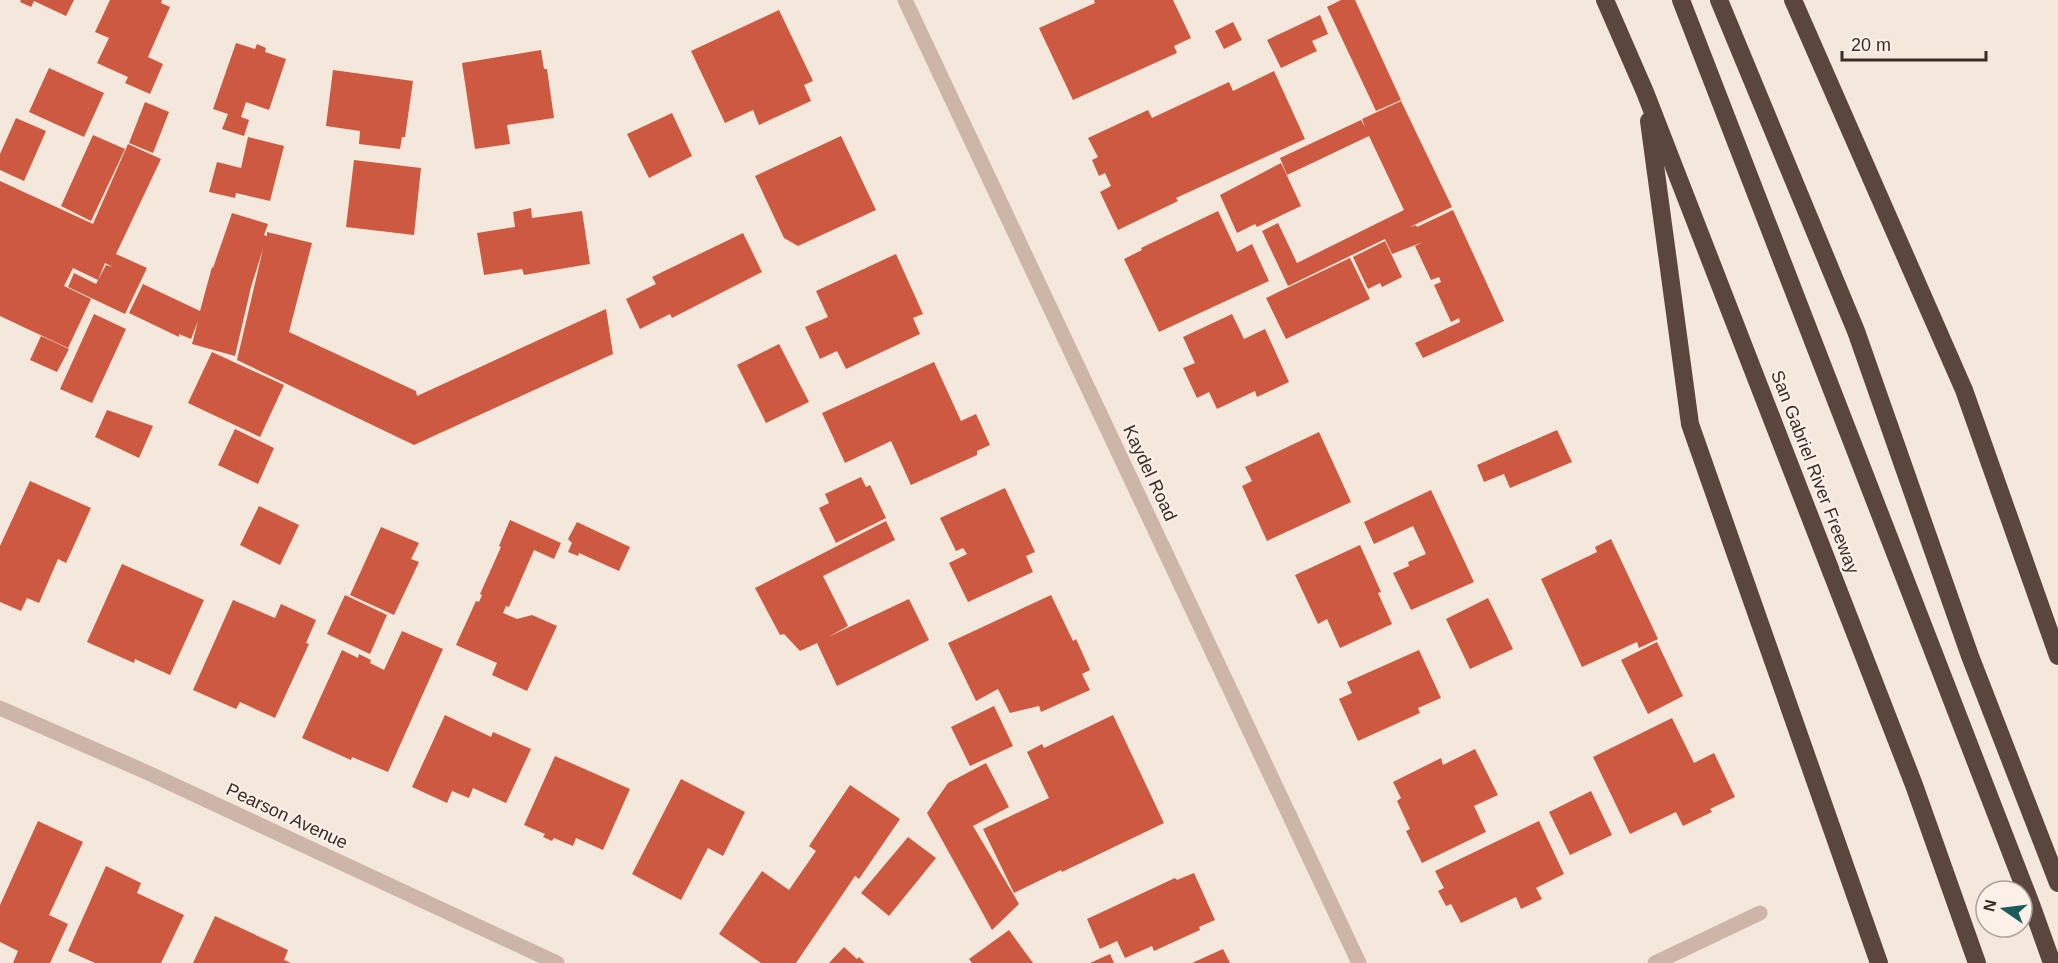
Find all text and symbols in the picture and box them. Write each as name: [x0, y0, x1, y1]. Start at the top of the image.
scale bar: [1842, 24, 1986, 62]
text: 20 m: [1851, 35, 1891, 55]
street label: San Gabriel River Freeway: [1767, 368, 1863, 576]
street label: Kaydel Road: [1119, 422, 1181, 524]
street label: Pearson Avenue: [223, 779, 351, 853]
north arrow: [1974, 879, 2034, 939]
text: N: [1980, 898, 2000, 913]

